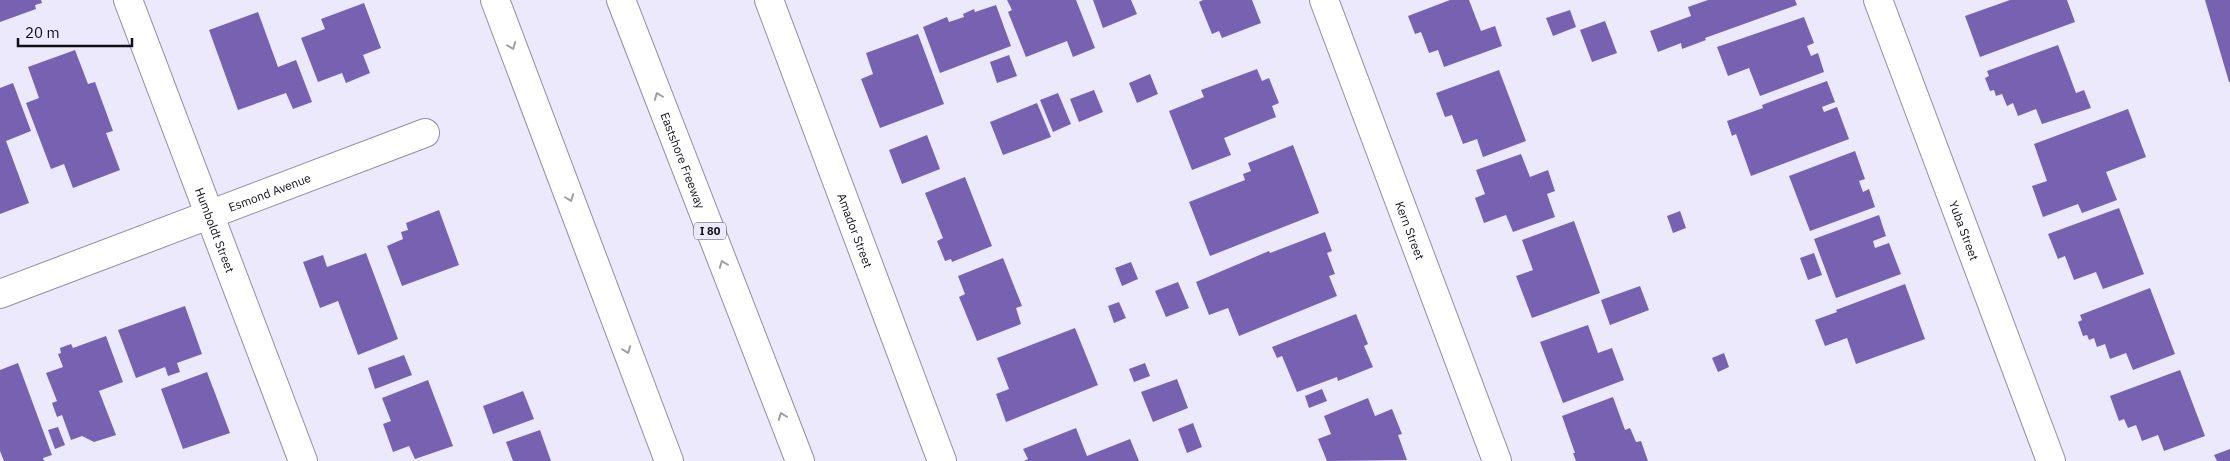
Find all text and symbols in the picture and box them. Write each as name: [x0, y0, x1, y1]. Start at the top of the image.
scale bar: [18, 15, 131, 47]
text: 20 m: [25, 23, 60, 42]
one-way arrow: [506, 41, 516, 49]
one-way arrow: [654, 93, 664, 101]
street label: Eastshore Freeway: [658, 110, 709, 211]
street label: Esmond Avenue: [226, 169, 313, 214]
street label: Humboldt Street: [192, 185, 238, 275]
street label: Amador Street: [835, 191, 876, 270]
one-way arrow: [564, 193, 574, 201]
street label: Yuba Street: [1946, 198, 1982, 262]
street label: Kern Street: [1393, 199, 1428, 261]
road number: I 80: [694, 222, 726, 240]
one-way arrow: [719, 260, 730, 269]
one-way arrow: [621, 345, 631, 354]
one-way arrow: [778, 412, 788, 420]

